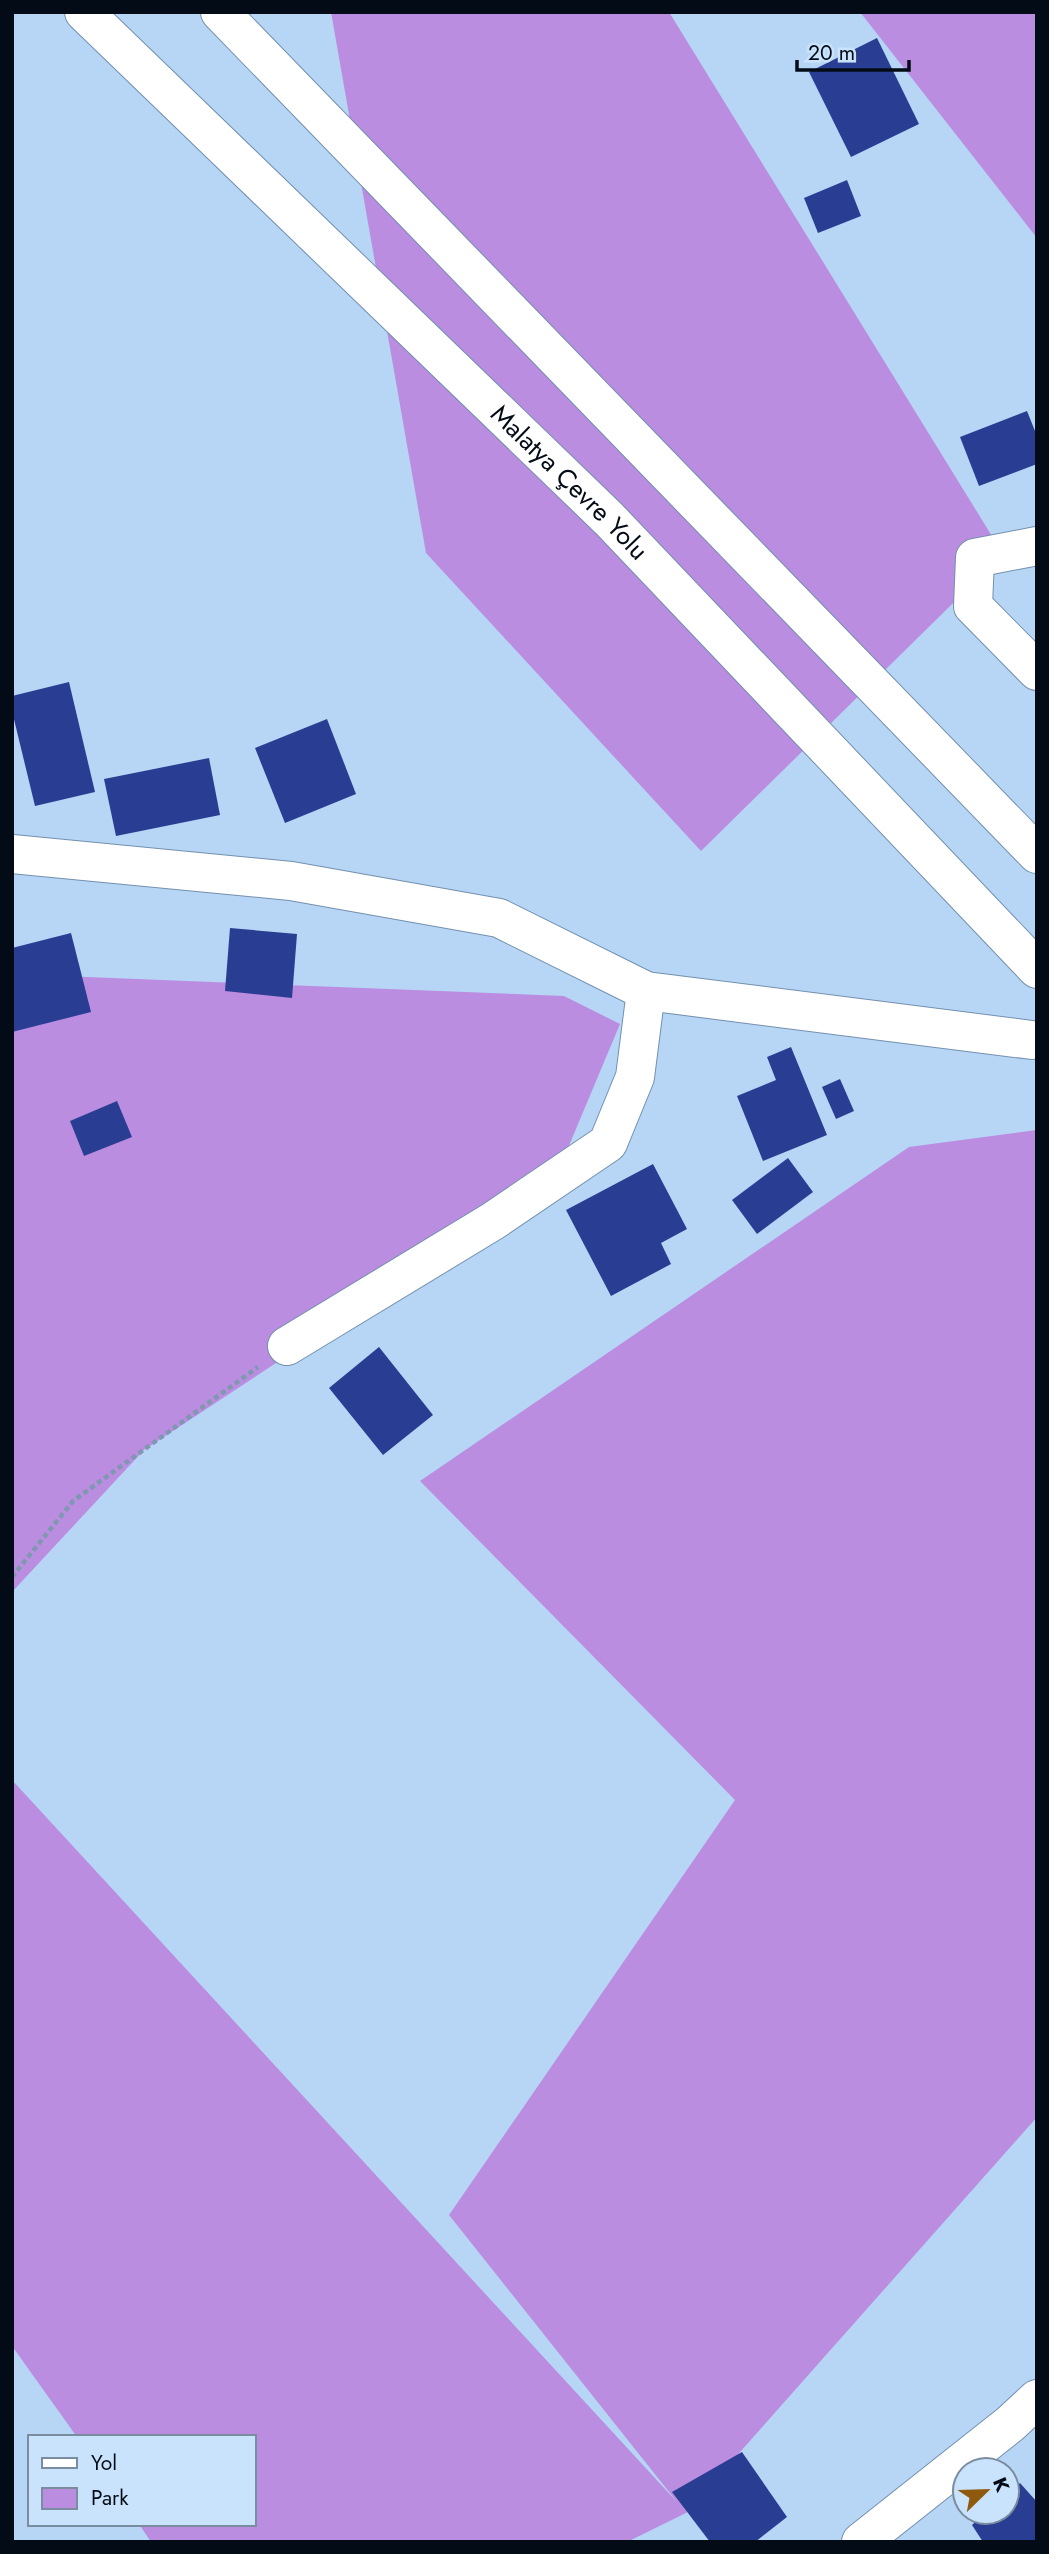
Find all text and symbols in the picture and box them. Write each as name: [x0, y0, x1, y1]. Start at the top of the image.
scale bar: [797, 28, 909, 72]
text: 20 m: [808, 38, 855, 68]
street label: Malatya Çevre Yolu: [482, 396, 657, 568]
legend: [28, 2435, 256, 2526]
text: Yol: [91, 2448, 117, 2478]
north arrow: [951, 2456, 1021, 2526]
text: K: [986, 2473, 1016, 2497]
text: Park: [91, 2483, 129, 2513]

